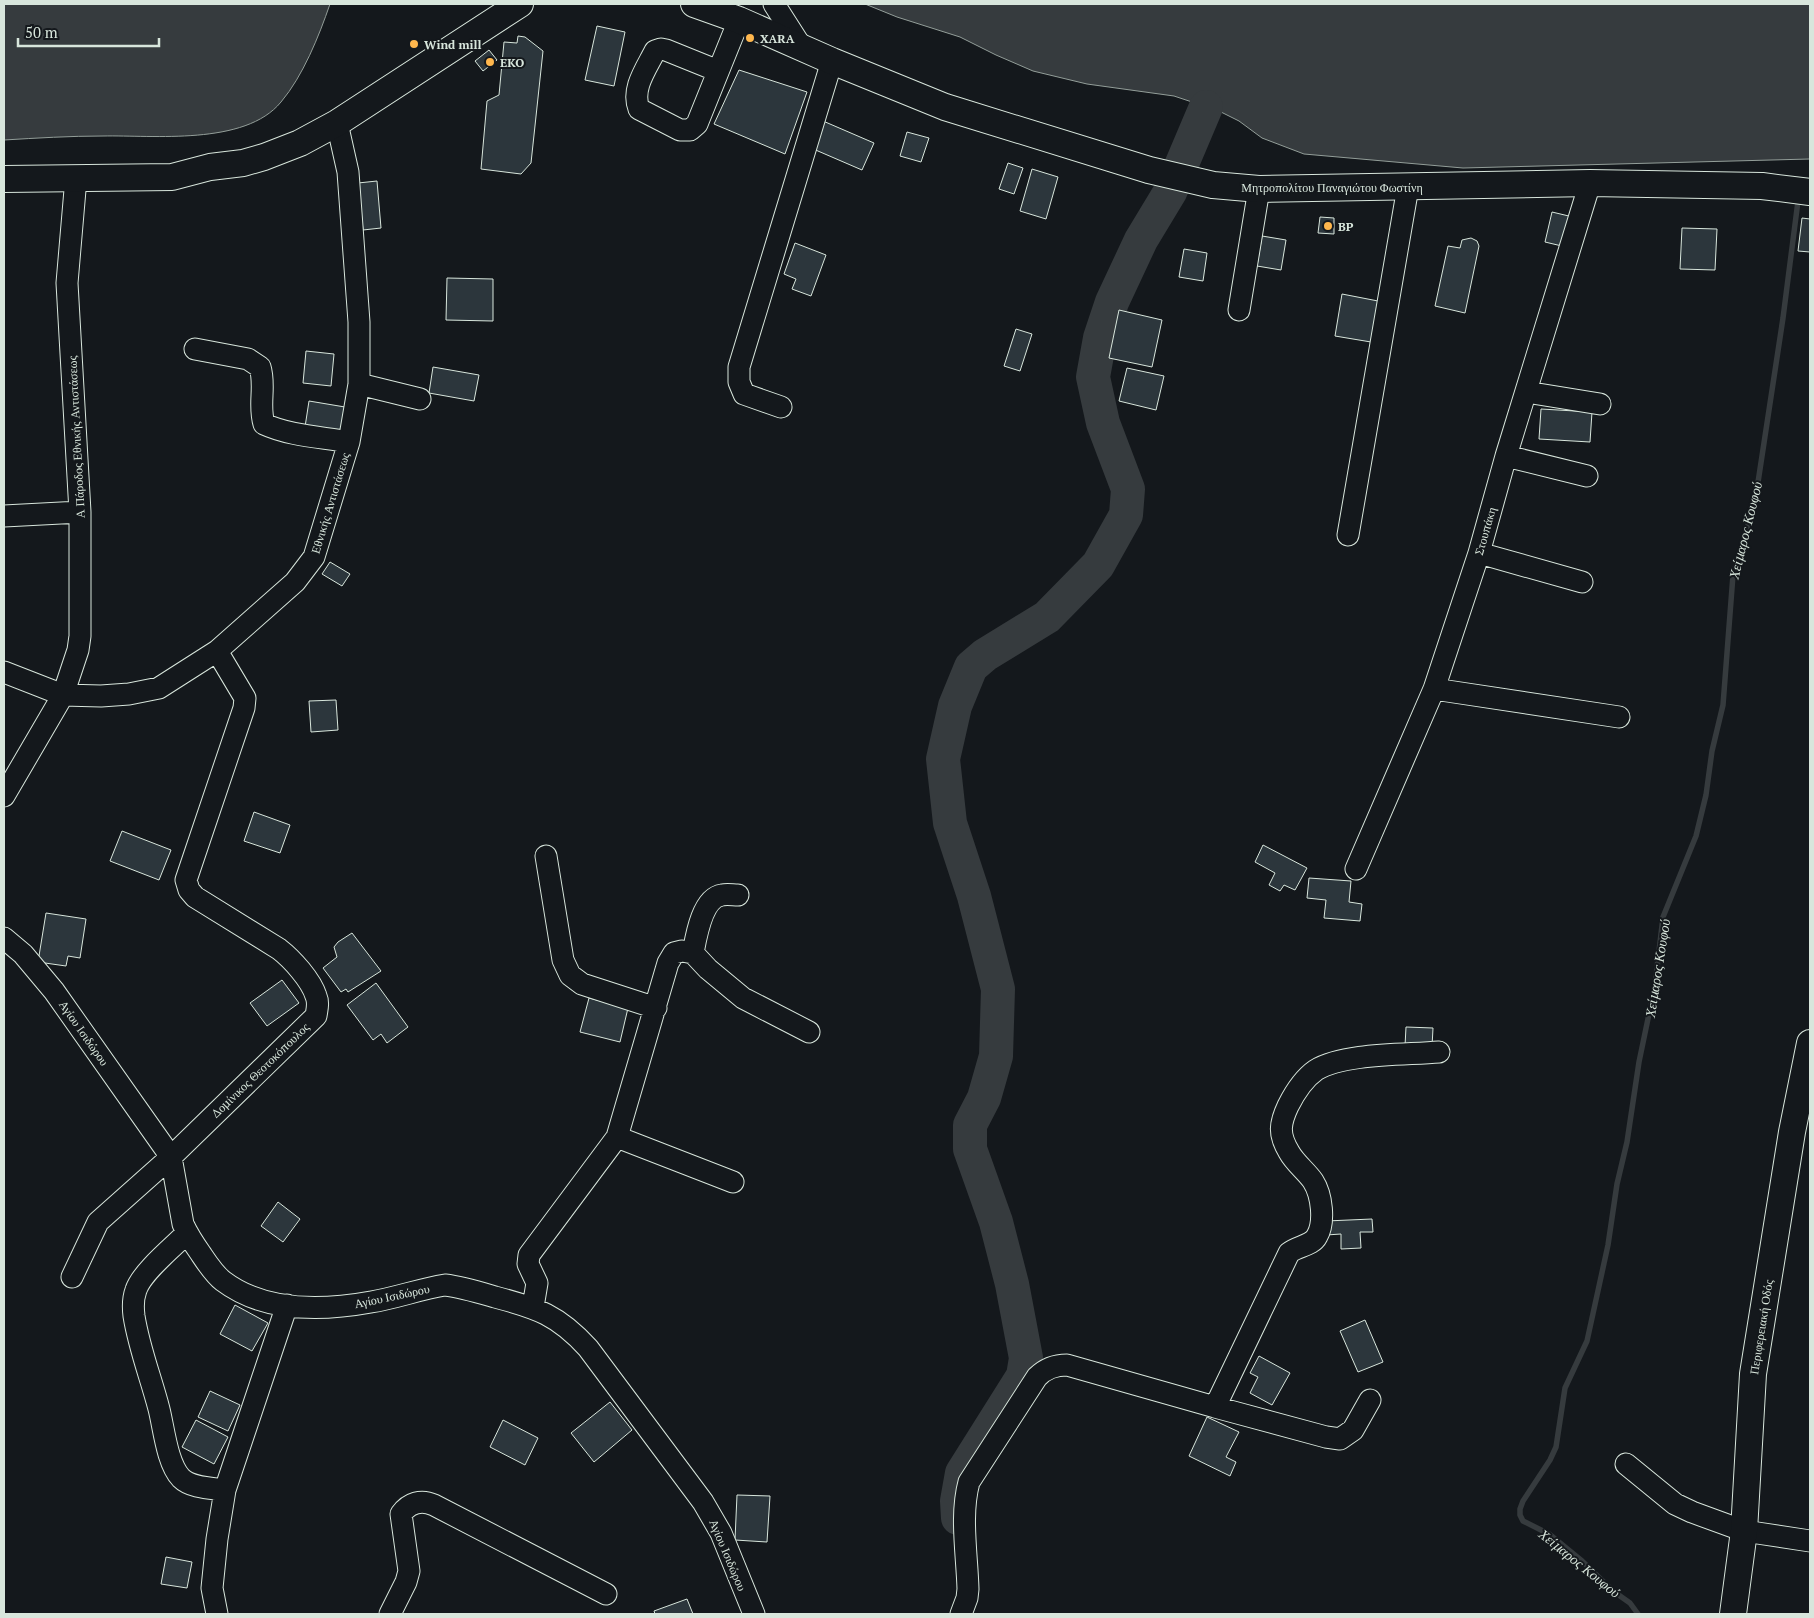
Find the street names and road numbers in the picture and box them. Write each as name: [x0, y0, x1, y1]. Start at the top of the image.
street label: Μητροπολίτου Παναγιώτου Φωστίνη: [1241, 180, 1423, 195]
street label: Α Πάροδος Εθνικής Αντιστάσεως: [64, 355, 88, 519]
street label: Εθνικής Αντιστάσεως: [308, 451, 353, 555]
street label: Στουπάκη: [1471, 505, 1499, 557]
street label: Αγίου Ισιδώρου: [56, 997, 112, 1069]
street label: Δομίνικος Θεοτοκόπουλος: [208, 1019, 312, 1121]
street label: Περιφερειακή Οδός: [1746, 1278, 1776, 1375]
street label: Αγίου Ισιδώρου: [353, 1281, 431, 1311]
street label: Αγίου Ισιδώρου: [706, 1517, 750, 1593]

